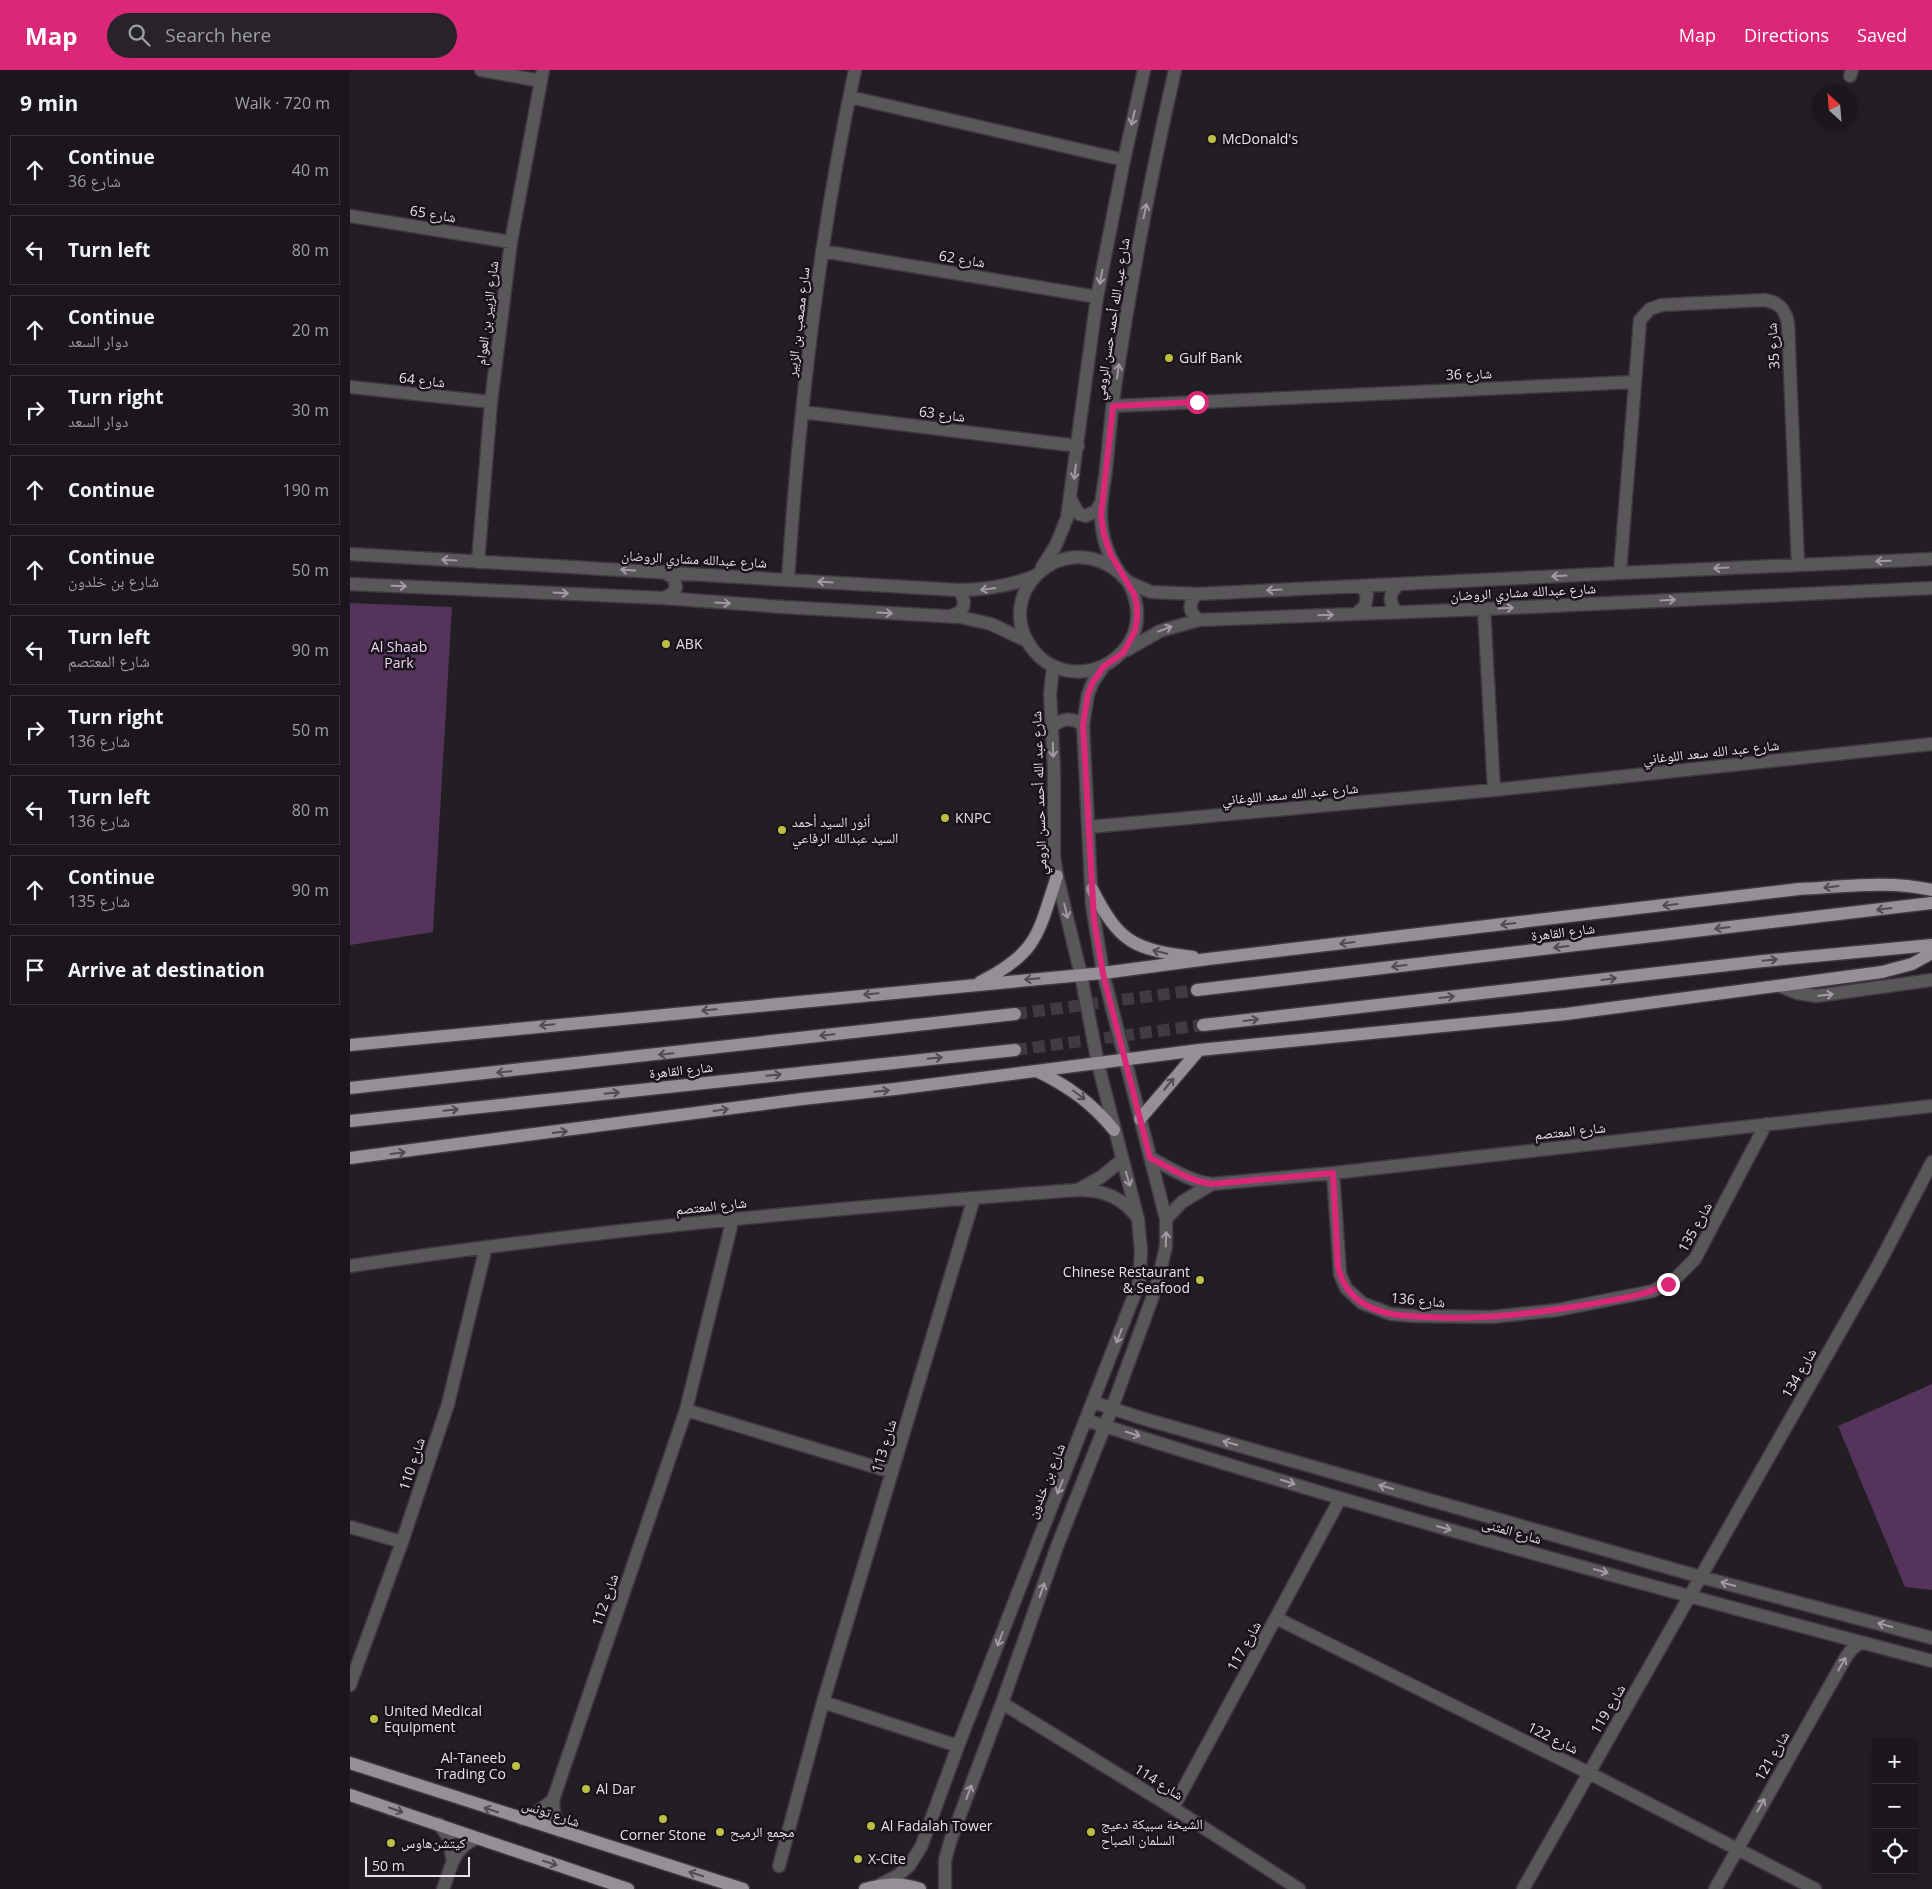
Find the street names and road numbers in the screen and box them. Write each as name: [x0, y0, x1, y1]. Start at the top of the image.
street label: شارع 65: [409, 201, 457, 227]
street label: شارع عبد الله أحمد حسن الرومي: [1089, 236, 1136, 402]
street label: شارع 62: [938, 246, 986, 272]
street label: شارع الزبير بن العوام: [471, 260, 503, 366]
street label: سارع مصعب بن الزبير: [781, 266, 815, 379]
street label: شارع 35: [1761, 322, 1785, 370]
street label: شارع 36: [1446, 363, 1492, 385]
street label: شارع 64: [398, 368, 446, 392]
street label: شارع 63: [918, 401, 966, 427]
street label: شارع عبدالله مشاري الروضان: [621, 545, 767, 574]
street label: شارع عبدالله مشاري الروضان: [1450, 578, 1596, 607]
street label: شارع عبد الله أحمد حسن الرومي: [1026, 711, 1053, 875]
street label: شارع عبد الله سعد اللوغاني: [1642, 735, 1780, 771]
street label: شارع عبد الله سعد اللوغاني: [1221, 778, 1359, 811]
street label: شارع القاهرة: [1530, 918, 1596, 946]
street label: شارع القاهرة: [648, 1057, 714, 1083]
street label: شارع المعتصم: [1533, 1117, 1607, 1145]
street label: شارع المعتصم: [674, 1192, 748, 1220]
street label: شارع 135: [1673, 1198, 1717, 1256]
street label: شارع 136: [1390, 1288, 1446, 1312]
street label: شارع 134: [1777, 1344, 1821, 1402]
street label: شارع 113: [867, 1417, 901, 1475]
street label: شارع 110: [394, 1435, 430, 1493]
street label: شارع بن خلدون: [1022, 1440, 1070, 1522]
street label: شارع المثنى: [1480, 1513, 1544, 1549]
street label: شارع 112: [587, 1571, 623, 1629]
street label: شارع 117: [1222, 1617, 1266, 1675]
street label: شارع 119: [1586, 1680, 1630, 1738]
street label: شارع 122: [1524, 1717, 1582, 1759]
street label: شارع 121: [1750, 1727, 1794, 1785]
street label: شارع 114: [1131, 1759, 1187, 1805]
street label: شارع تونس: [520, 1794, 582, 1832]

